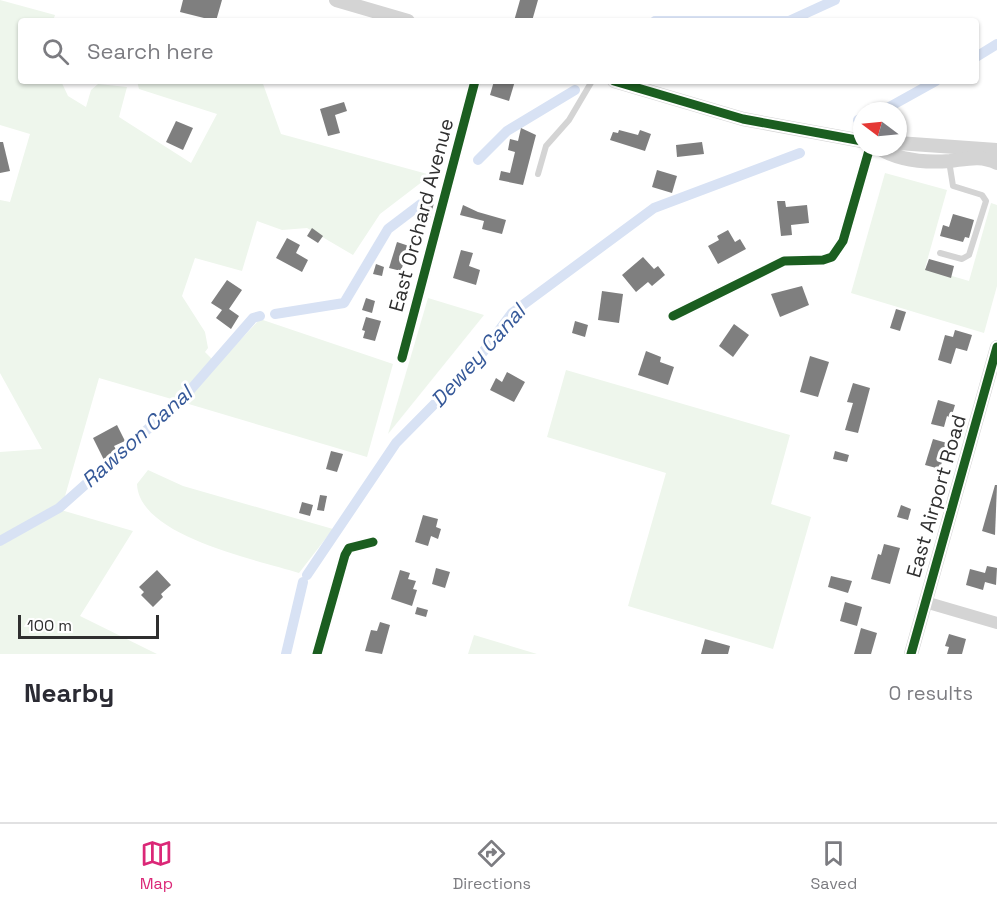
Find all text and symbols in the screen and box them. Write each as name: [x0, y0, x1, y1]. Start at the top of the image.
search box: [18, 18, 979, 84]
icon: search: [39, 35, 72, 68]
text: Search here: [87, 37, 214, 65]
north arrow: [853, 102, 907, 156]
street label: East Orchard Avenue: [383, 115, 459, 315]
water label: Dewey Canal: [424, 297, 533, 413]
water label: Rawson Canal: [76, 378, 200, 493]
street label: East Airport Road: [900, 412, 972, 580]
scale bar: [18, 612, 159, 640]
text: 100 m: [27, 615, 72, 636]
text: Nearby: [24, 676, 114, 710]
text: 0 results: [889, 680, 973, 706]
tab: Map: [140, 837, 173, 894]
tab: Directions: [453, 837, 531, 894]
tab: Saved: [811, 837, 857, 894]

